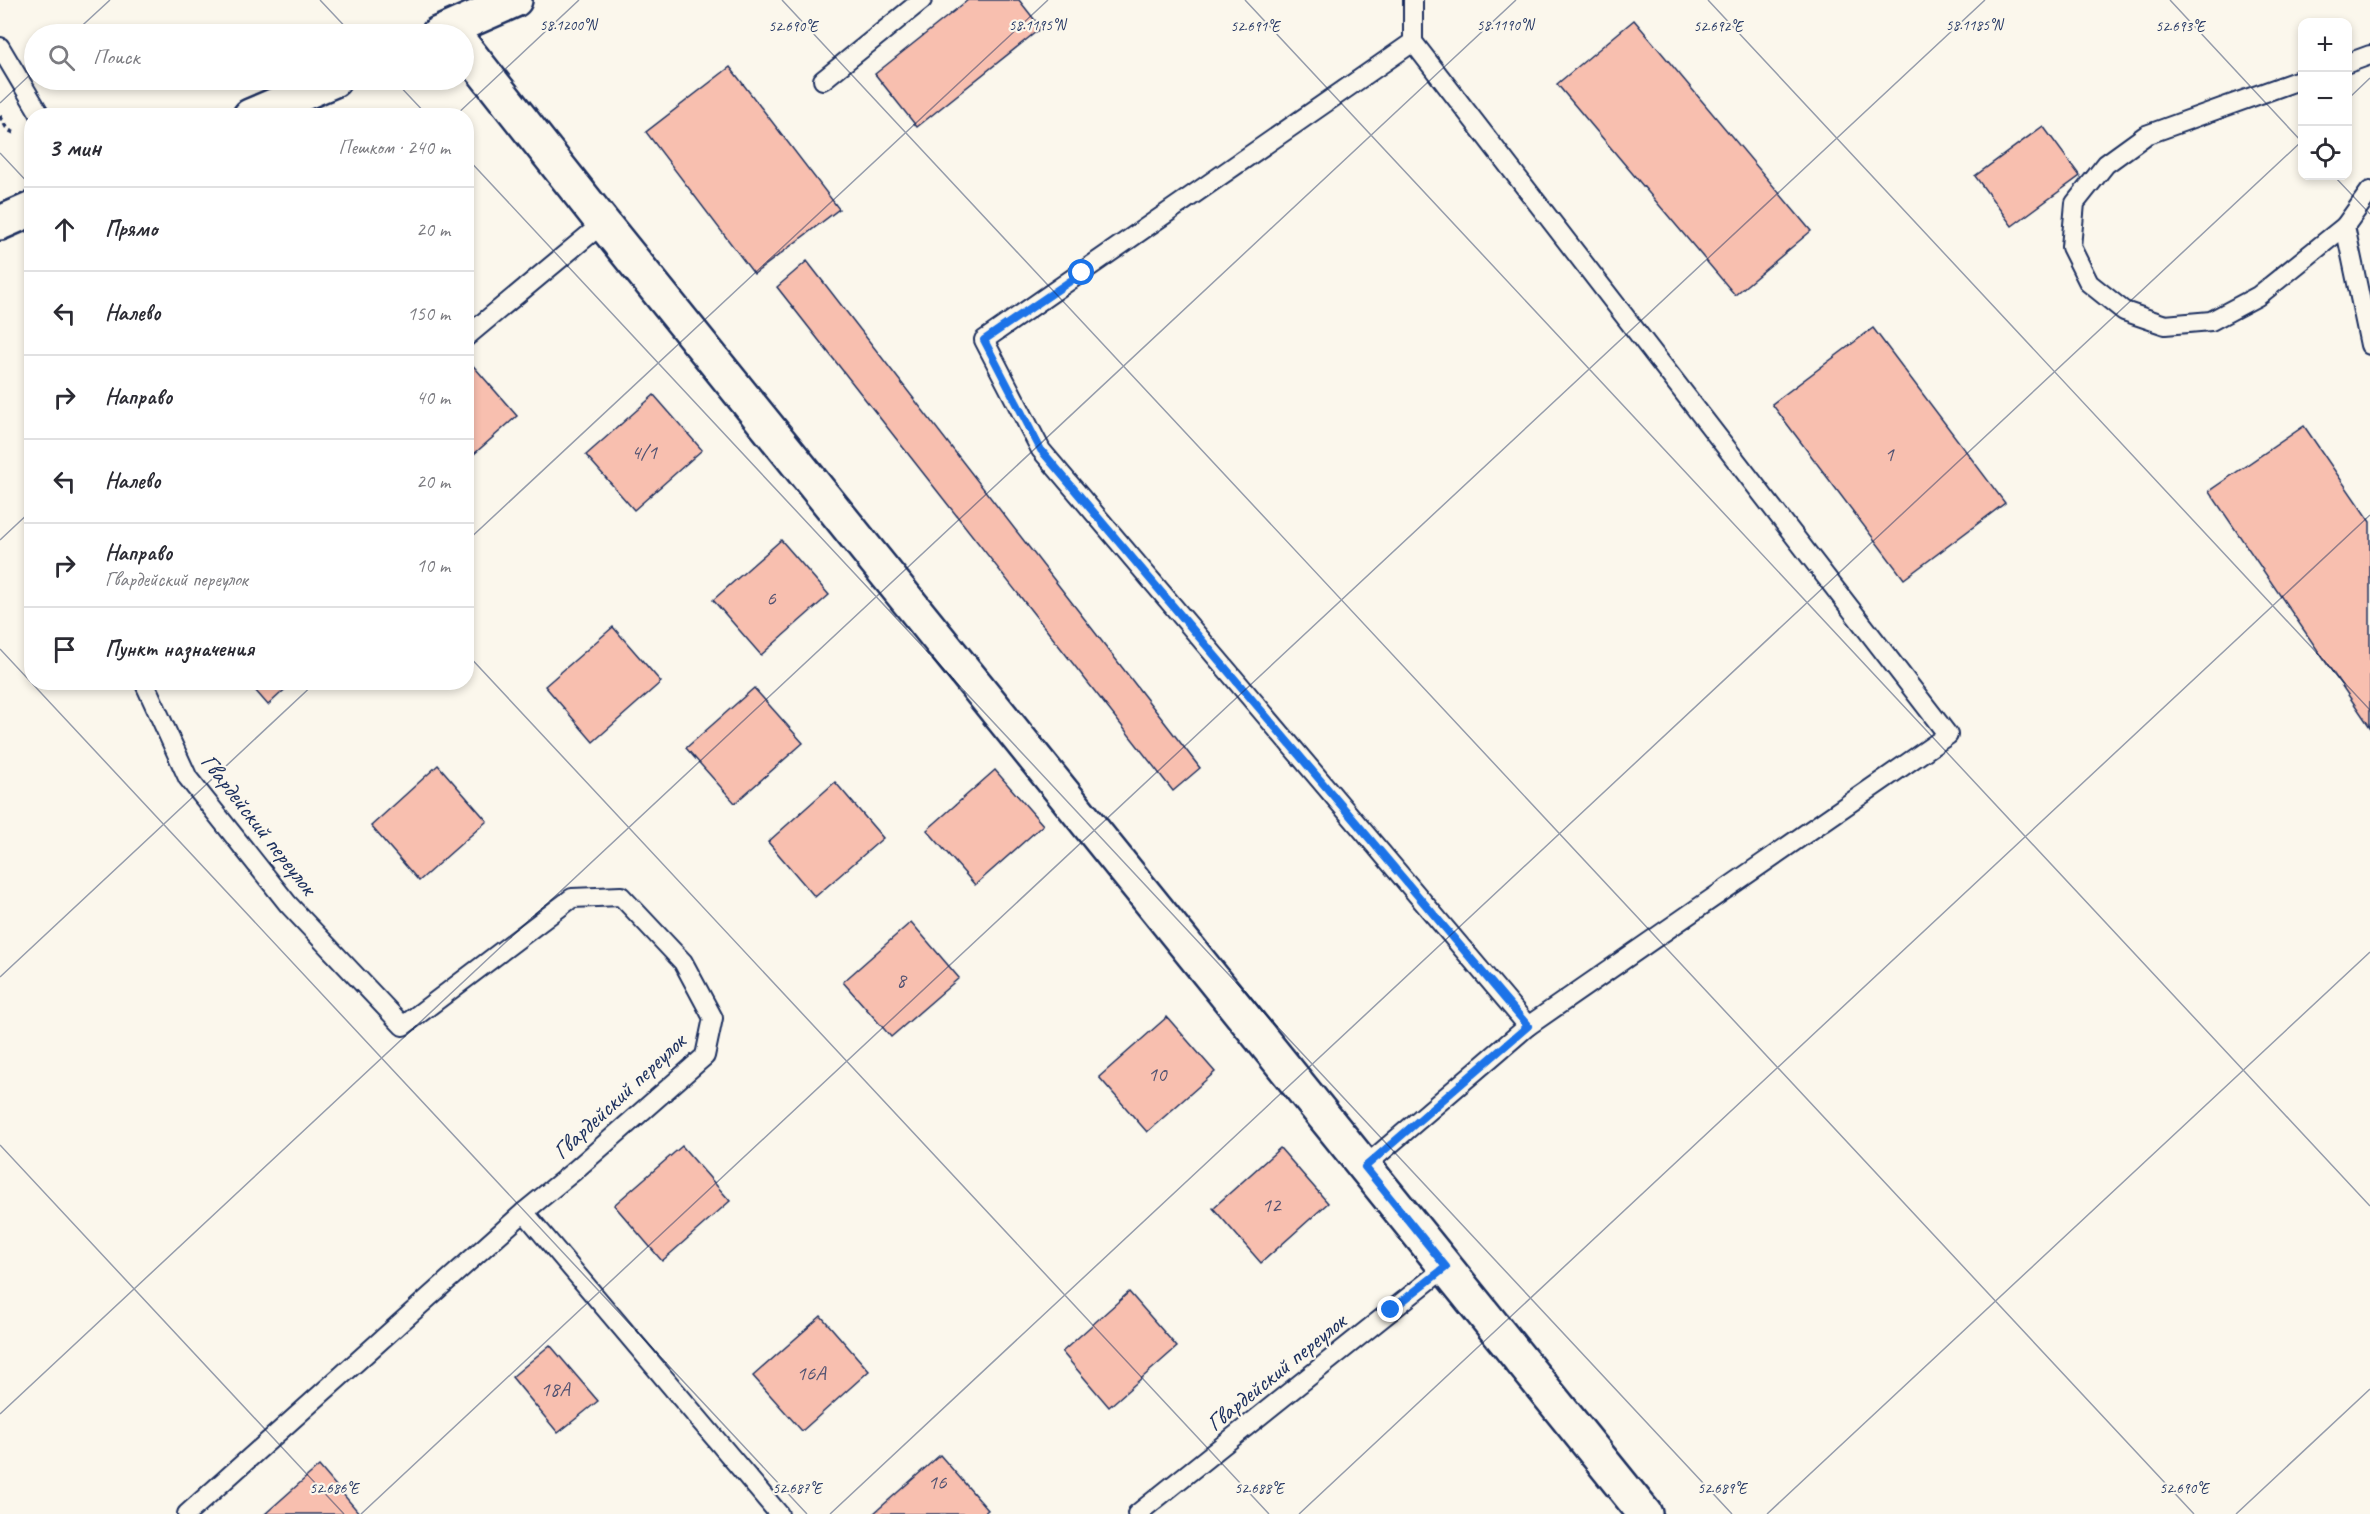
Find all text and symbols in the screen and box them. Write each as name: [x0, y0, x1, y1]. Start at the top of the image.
text: 58.1200°N: [540, 16, 599, 35]
text: 58.1195°N: [1009, 16, 1068, 35]
text: 58.1190°N: [1477, 16, 1536, 35]
text: 58.1185°N: [1946, 16, 2005, 35]
text: 52.690°E: [769, 17, 820, 36]
text: 52.691°E: [1231, 17, 1282, 36]
text: 52.692°E: [1694, 17, 1745, 36]
text: 52.693°E: [2156, 17, 2207, 36]
map controls: [2298, 18, 2352, 180]
button: +: [2298, 18, 2352, 72]
search box: [24, 24, 474, 90]
icon: search: [45, 41, 78, 74]
text: Поиск: [93, 43, 139, 71]
button: −: [2298, 72, 2352, 126]
button: locate: [2298, 126, 2352, 180]
text: 3 мин: [48, 131, 101, 164]
text: Пешком · 240 m: [338, 135, 450, 160]
icon: ahead: [48, 213, 81, 246]
text: Прямо: [105, 215, 157, 243]
text: 20 m: [416, 217, 450, 242]
route start: [1068, 259, 1094, 285]
icon: left: [48, 297, 81, 330]
text: Налево: [105, 299, 161, 327]
text: 150 m: [407, 301, 450, 326]
icon: right: [48, 381, 81, 414]
text: Направо: [105, 383, 172, 411]
text: 40 m: [416, 385, 450, 410]
house number: 4/1: [631, 439, 658, 465]
house number: 1: [1884, 441, 1895, 467]
icon: left: [48, 465, 81, 498]
text: Налево: [105, 467, 161, 495]
text: 20 m: [416, 469, 450, 494]
text: Направо: [105, 539, 172, 567]
icon: right: [48, 549, 81, 582]
text: 10 m: [416, 553, 450, 578]
text: Гвардейский переулок: [105, 567, 248, 592]
house number: 6: [766, 585, 776, 611]
icon: arrive: [48, 633, 81, 666]
text: Пункт назначения: [105, 635, 254, 663]
street label: Гвардейский переулок: [194, 747, 325, 902]
house number: 8: [896, 967, 908, 993]
street label: Гвардейский переулок: [546, 1025, 693, 1165]
house number: 10: [1148, 1061, 1168, 1087]
house number: 12: [1262, 1192, 1282, 1218]
route end: [1377, 1296, 1403, 1322]
street label: Гвардейский переулок: [1200, 1305, 1354, 1438]
house number: 16А: [796, 1360, 827, 1386]
house number: 18А: [540, 1376, 571, 1402]
house number: 16: [928, 1469, 947, 1495]
text: 52.686°E: [310, 1479, 361, 1498]
text: 52.687°E: [773, 1479, 824, 1498]
text: 52.688°E: [1235, 1479, 1286, 1498]
text: 52.689°E: [1698, 1479, 1749, 1498]
text: 52.690°E: [2160, 1479, 2211, 1498]

